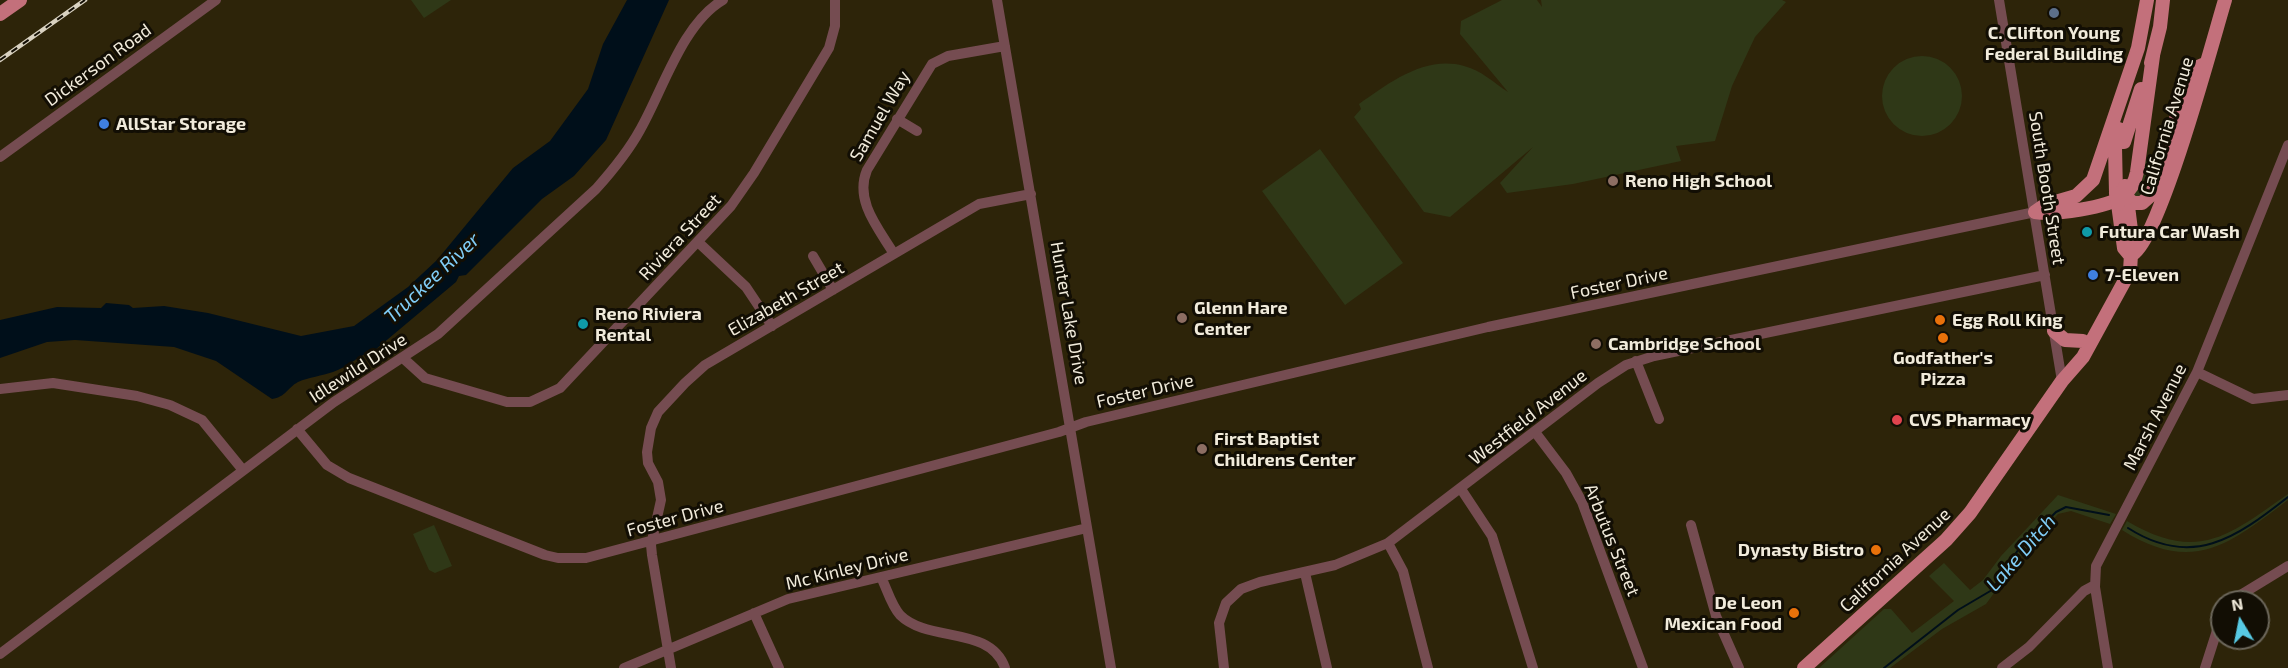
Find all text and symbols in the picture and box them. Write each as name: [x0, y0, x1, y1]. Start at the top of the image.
marker: C. Clifton Young Federal Building: [2047, 6, 2061, 20]
street label: Dickerson Road: [41, 19, 155, 111]
place label: C. Clifton Young Federal Building: [1985, 22, 2123, 64]
street label: California Avenue: [2136, 54, 2198, 198]
street label: Samuel Way: [845, 67, 915, 165]
street label: South Booth Street: [2024, 110, 2070, 266]
place label: AllStar Storage: [116, 113, 246, 135]
marker: AllStar Storage: [97, 117, 111, 131]
place label: Reno High School: [1625, 170, 1772, 192]
marker: Reno High School: [1606, 174, 1620, 188]
street label: Riviera Street: [634, 189, 726, 285]
place label: Futura Car Wash: [2099, 221, 2240, 243]
marker: Futura Car Wash: [2080, 225, 2094, 239]
water label: Truckee River: [379, 228, 485, 328]
street label: Hunter Lake Drive: [1046, 240, 1092, 386]
street label: Elizabeth Street: [724, 257, 848, 341]
street label: Foster Drive: [1568, 262, 1670, 304]
place label: 7-Eleven: [2105, 264, 2179, 286]
marker: 7-Eleven: [2086, 268, 2100, 282]
place label: Glenn Hare Center: [1194, 297, 1288, 340]
place label: Reno Riviera Rental: [595, 303, 702, 346]
place label: Egg Roll King: [1952, 309, 2063, 331]
marker: Glenn Hare Center: [1175, 311, 1189, 325]
marker: Egg Roll King: [1933, 313, 1947, 327]
marker: Reno Riviera Rental: [576, 317, 590, 331]
street label: Idlewild Drive: [305, 329, 411, 407]
marker: Godfather's Pizza: [1936, 331, 1950, 345]
place label: Cambridge School: [1608, 333, 1761, 355]
marker: Cambridge School: [1589, 337, 1603, 351]
place label: Godfather's Pizza: [1893, 347, 1993, 389]
street label: Marsh Avenue: [2119, 360, 2191, 474]
street label: Westfield Avenue: [1465, 364, 1591, 470]
street label: Foster Drive: [1094, 369, 1196, 413]
place label: CVS Pharmacy: [1909, 409, 2031, 431]
marker: CVS Pharmacy: [1890, 413, 1904, 427]
place label: First Baptist Childrens Center: [1214, 428, 1356, 470]
marker: First Baptist Childrens Center: [1195, 442, 1209, 456]
street label: Arbutus Street: [1580, 481, 1644, 599]
street label: Foster Drive: [624, 495, 726, 541]
street label: California Avenue: [1835, 503, 1955, 617]
water label: Lake Ditch: [1981, 510, 2061, 596]
place label: Dynasty Bistro: [1738, 539, 1864, 561]
street label: Mc Kinley Drive: [784, 543, 910, 595]
marker: Dynasty Bistro: [1869, 543, 1883, 557]
north arrow: [2210, 590, 2270, 650]
place label: De Leon Mexican Food: [1664, 592, 1782, 634]
text: N: [2230, 593, 2244, 614]
marker: De Leon Mexican Food: [1787, 606, 1801, 620]

